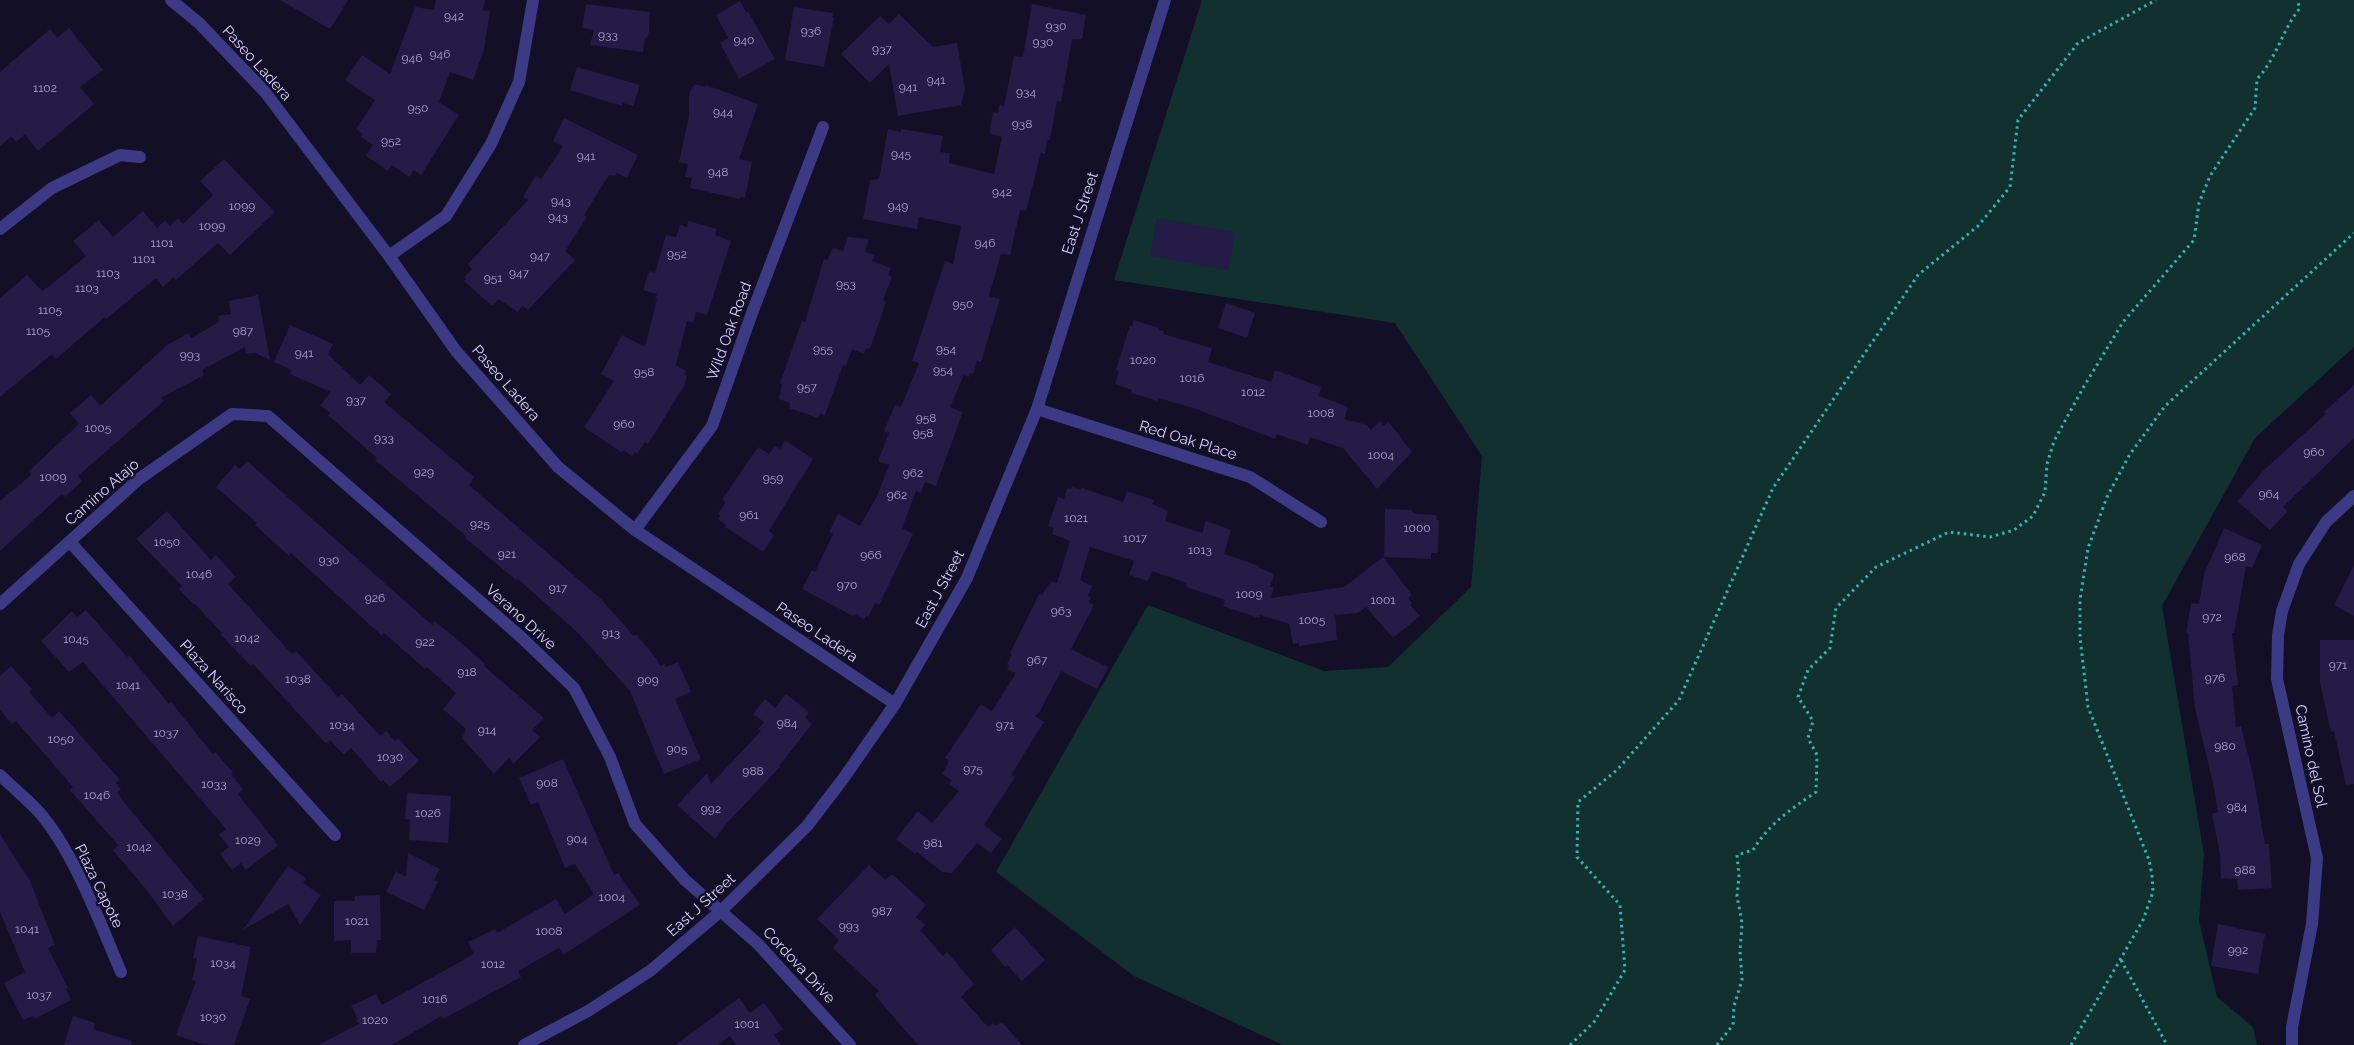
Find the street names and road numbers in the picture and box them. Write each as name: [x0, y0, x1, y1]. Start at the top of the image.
street label: Paseo Ladera: [219, 22, 295, 104]
street label: East J Street: [1058, 170, 1102, 256]
street label: Wild Oak Road: [703, 279, 755, 383]
street label: Paseo Ladera: [468, 341, 544, 425]
street label: Red Oak Place: [1137, 417, 1239, 463]
street label: Camino Atajo: [61, 455, 143, 529]
street label: East J Street: [912, 547, 968, 631]
street label: Verano Drive: [482, 581, 560, 653]
street label: Paseo Ladera: [773, 598, 861, 666]
street label: Plaza Narisco: [176, 636, 252, 718]
street label: Camino del Sol: [2291, 703, 2331, 810]
street label: Plaza Capote: [71, 841, 127, 931]
street label: East J Street: [663, 870, 739, 940]
street label: Cordova Drive: [759, 923, 839, 1007]

